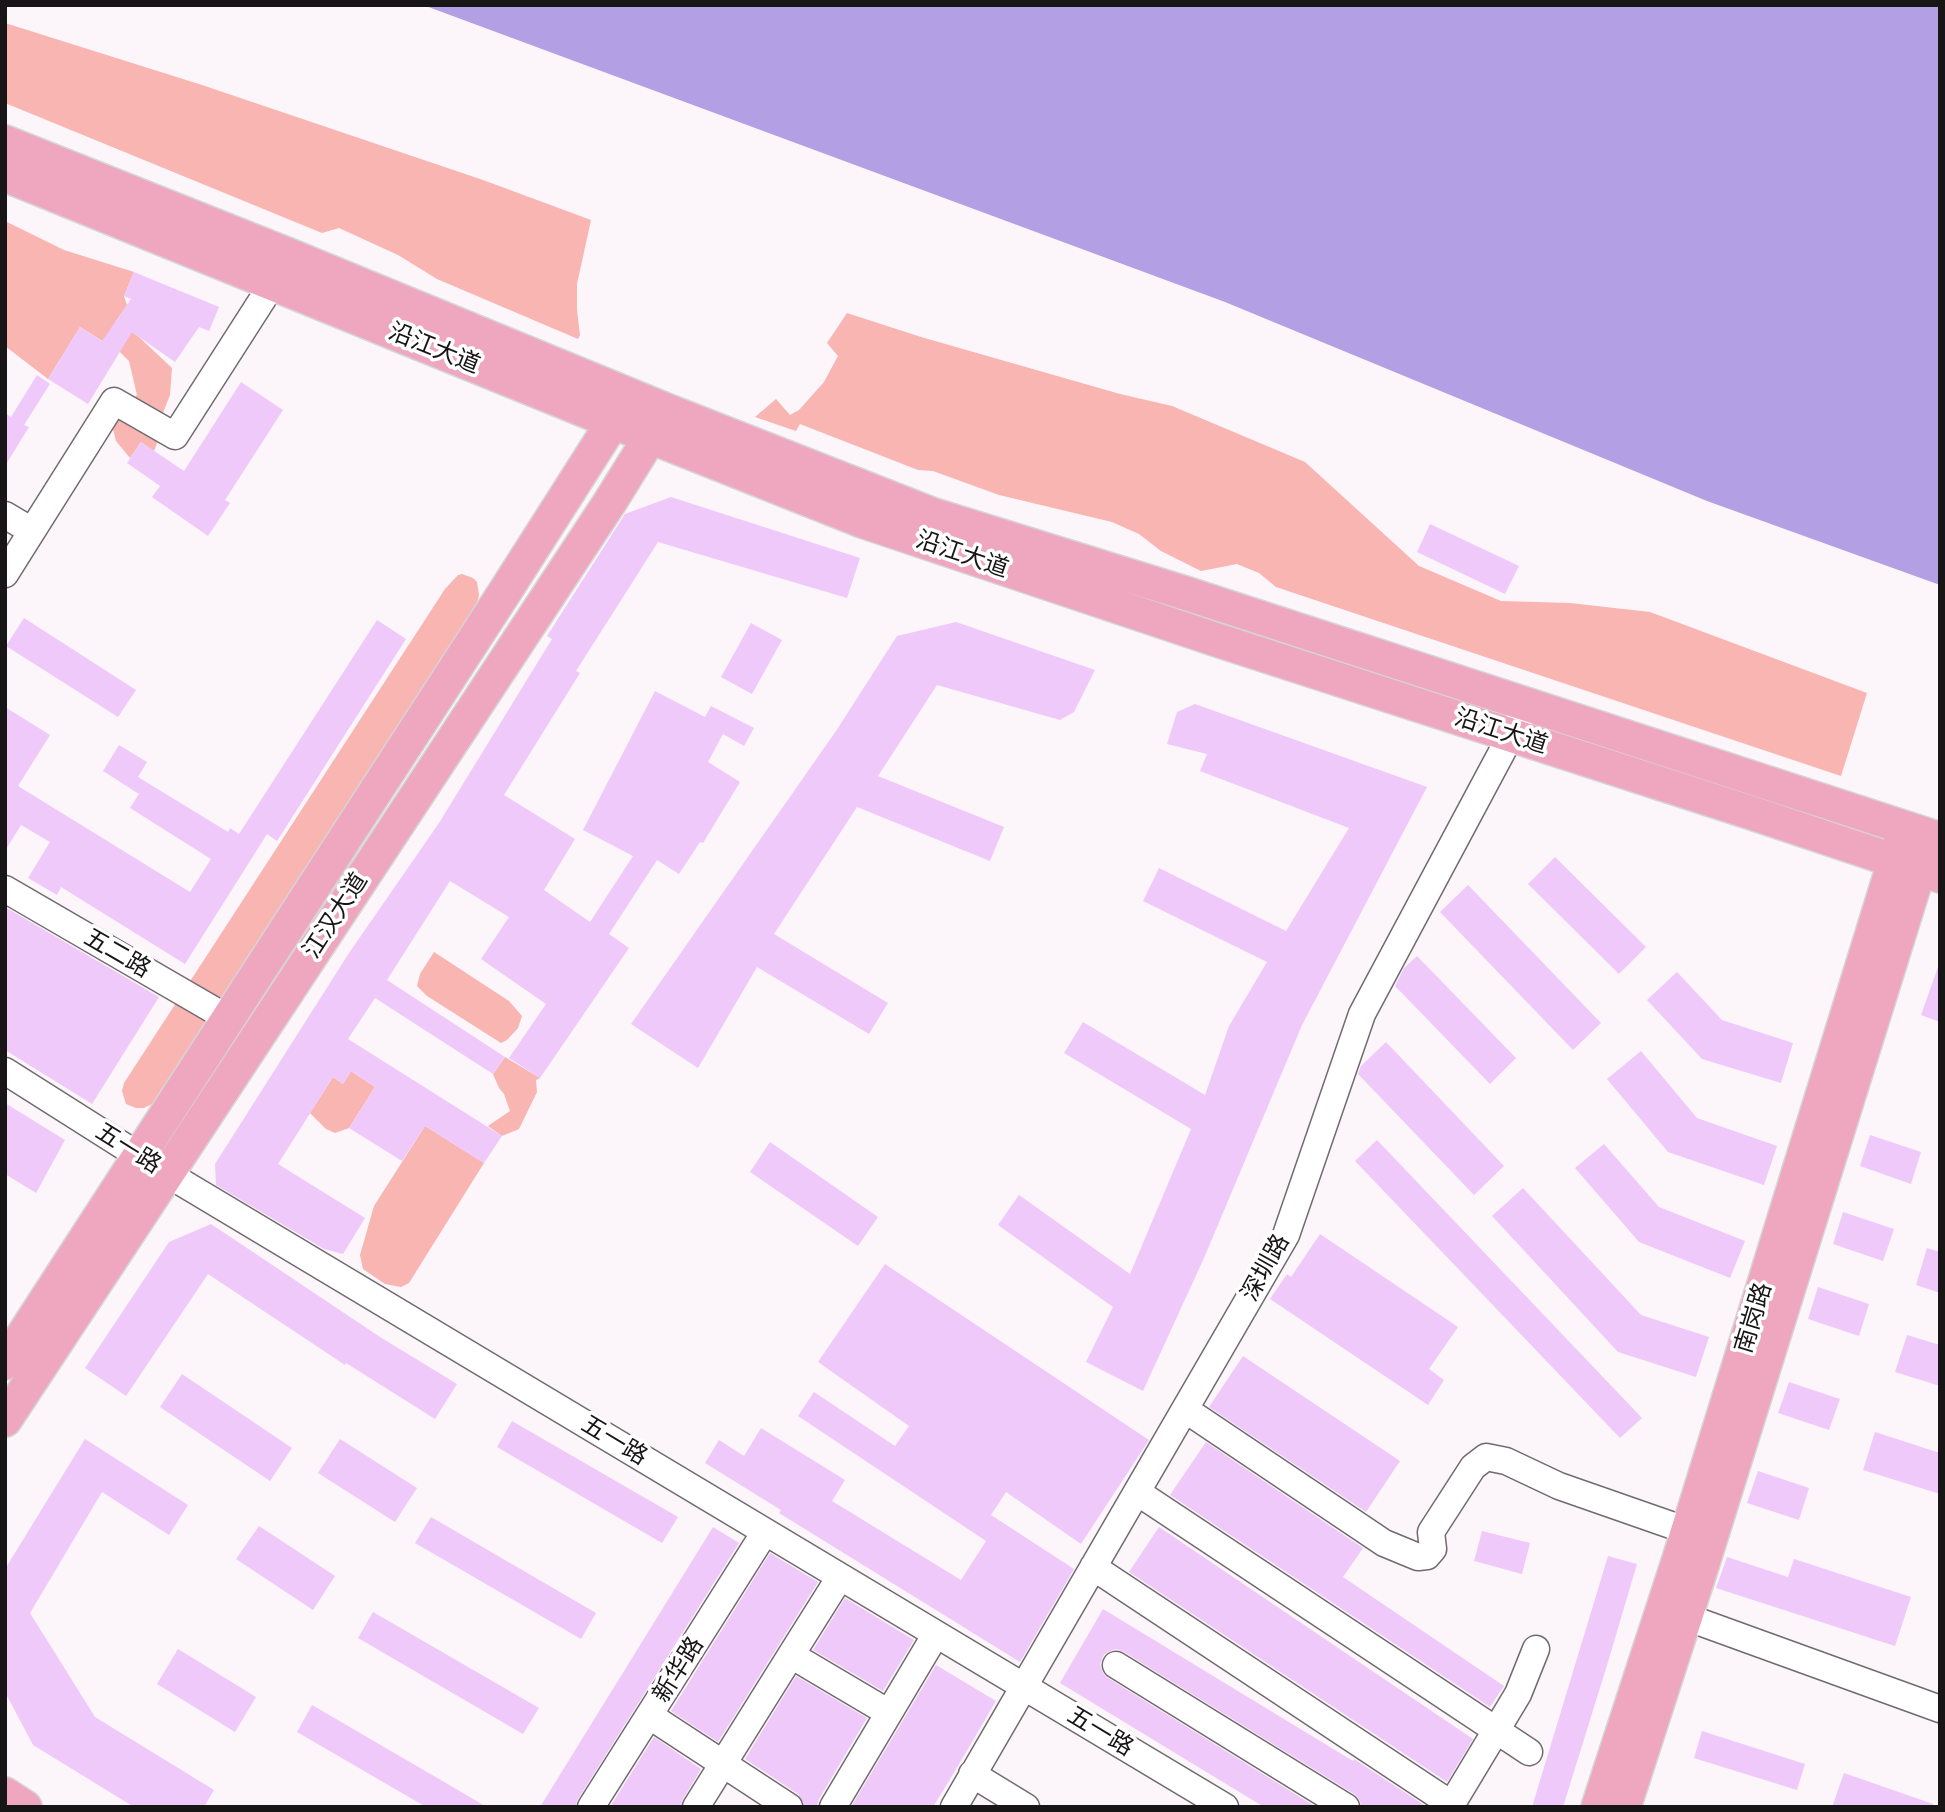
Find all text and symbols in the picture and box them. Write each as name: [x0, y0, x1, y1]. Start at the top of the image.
street label: 沿江大道: [384, 318, 484, 380]
street label: 沿江大道: [912, 526, 1012, 584]
street label: 沿江大道: [1451, 703, 1551, 761]
street label: 江汉大道: [298, 868, 374, 964]
street label: 五二路: [79, 924, 155, 984]
street label: 五一路: [90, 1118, 166, 1180]
street label: 深圳路: [1236, 1230, 1296, 1306]
street label: 南岗路: [1730, 1279, 1778, 1357]
street label: 五一路: [576, 1410, 652, 1472]
street label: 新华路: [648, 1632, 710, 1708]
street label: 五一路: [1062, 1701, 1138, 1763]

